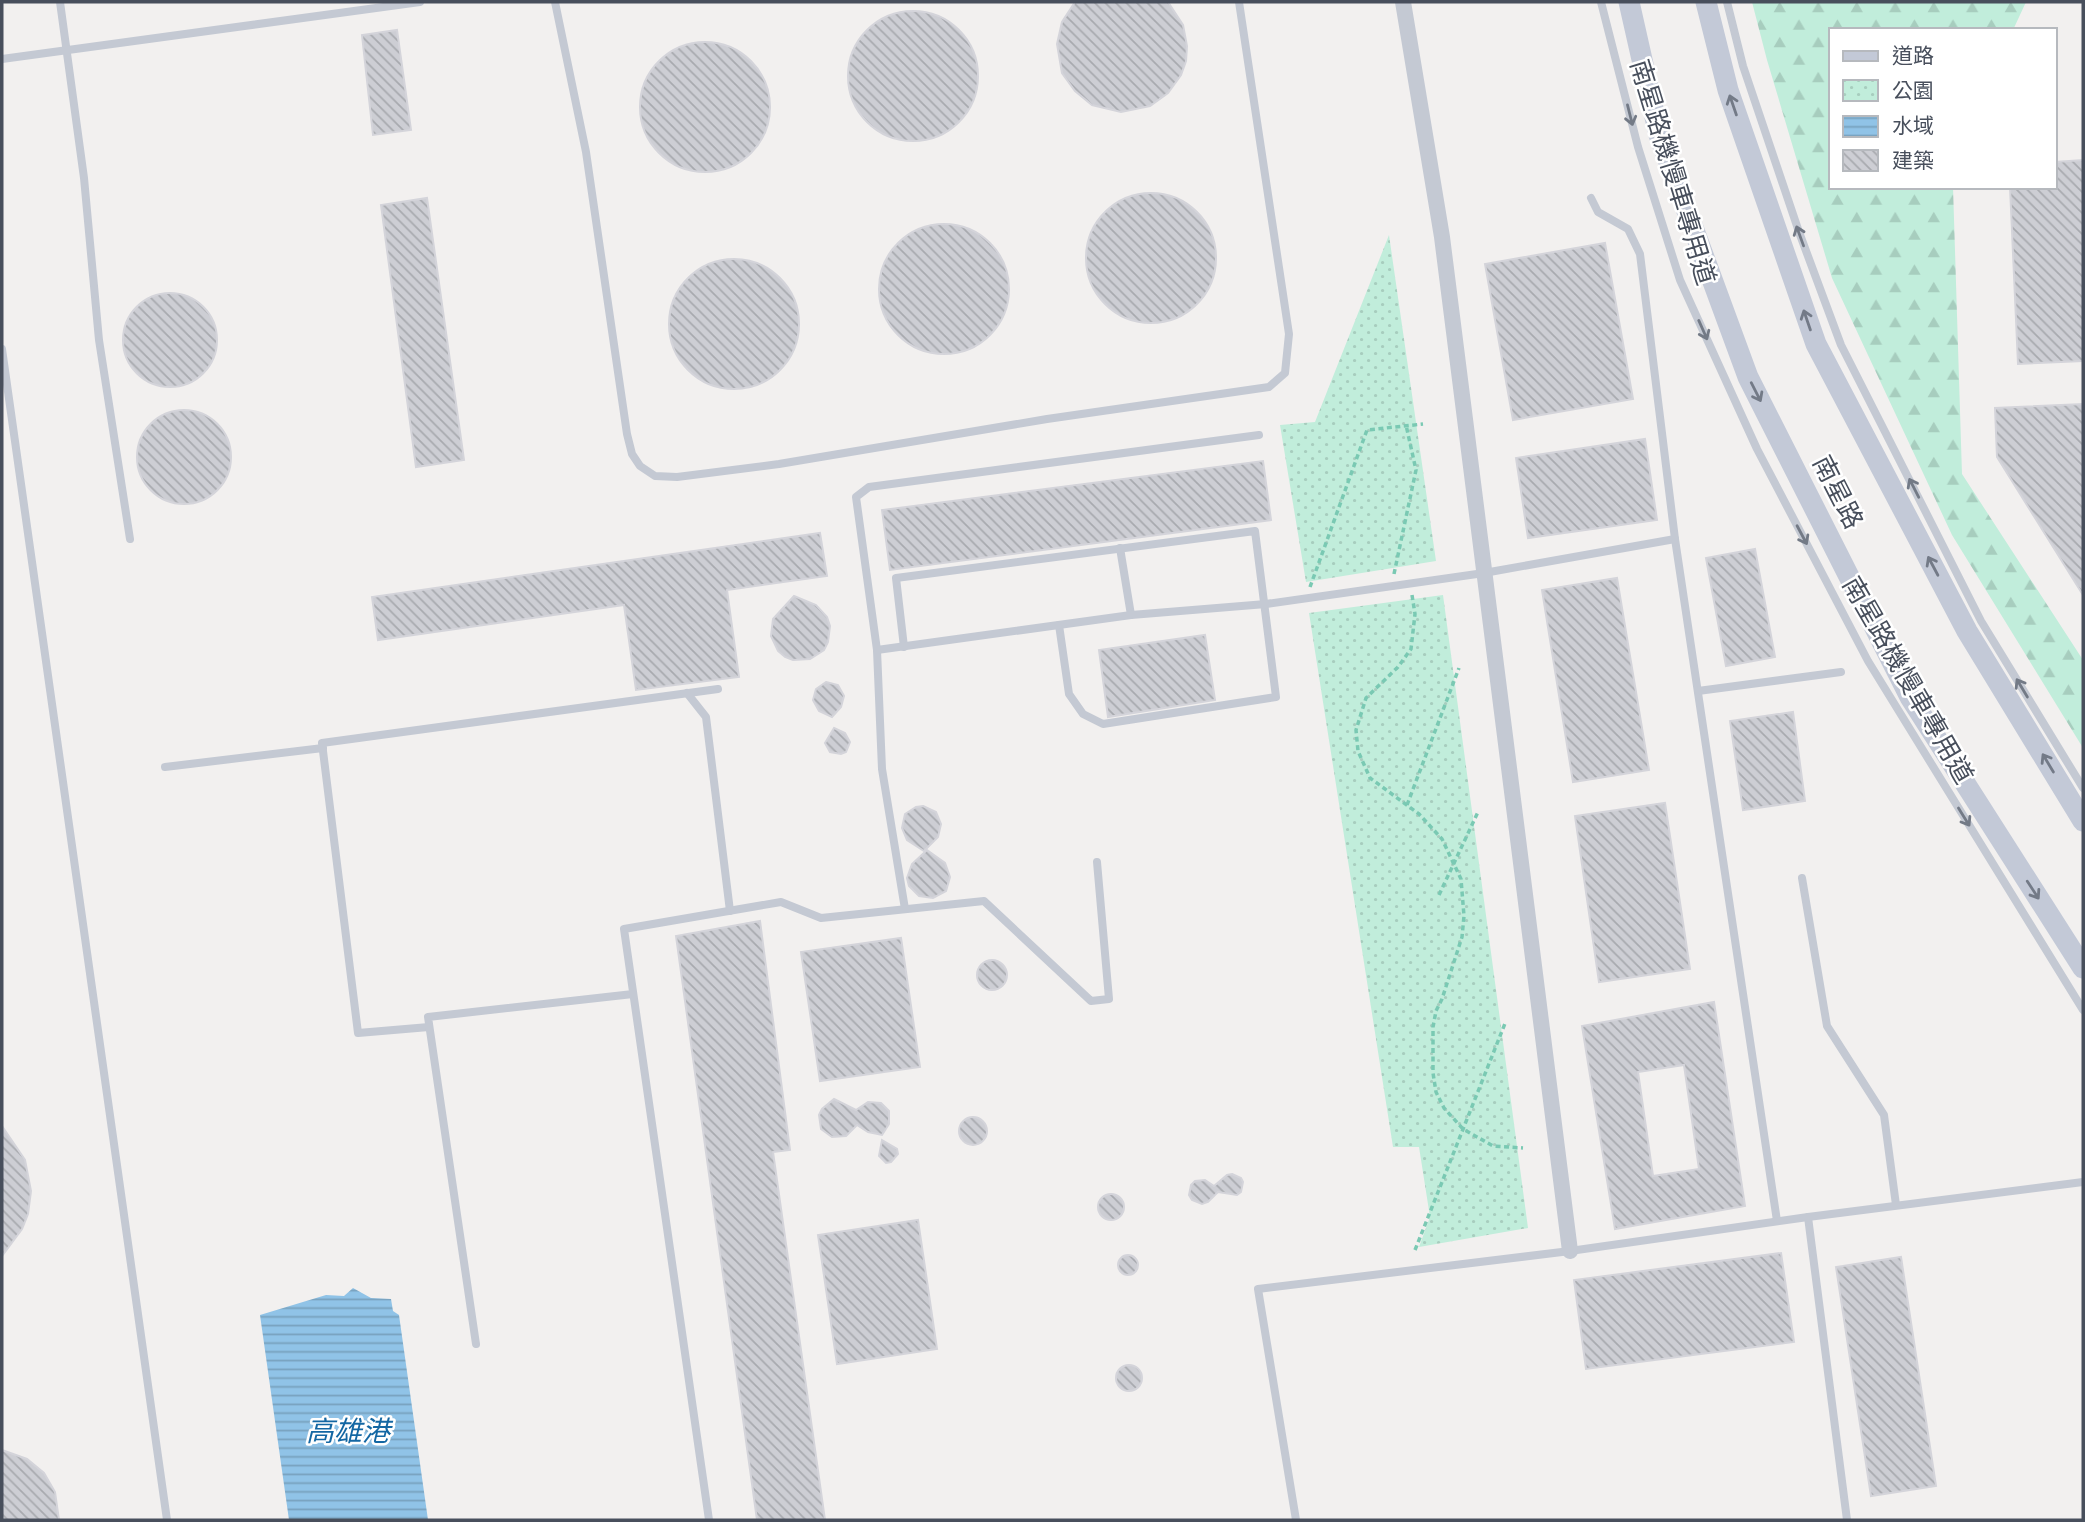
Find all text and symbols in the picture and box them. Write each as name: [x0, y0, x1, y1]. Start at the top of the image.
legend: [1829, 28, 2057, 189]
text: 道路: [1892, 42, 1934, 68]
street label: 南星路機慢車專用道: [1623, 55, 1723, 289]
text: 公園: [1892, 77, 1934, 103]
one-way arrow: [1726, 95, 1738, 117]
one-way arrow: [1624, 104, 1637, 126]
text: 水域: [1892, 112, 1934, 138]
text: 建築: [1892, 147, 1934, 173]
one-way arrow: [1793, 226, 1806, 248]
one-way arrow: [1800, 310, 1812, 332]
one-way arrow: [1697, 319, 1710, 341]
one-way arrow: [1749, 381, 1763, 402]
street label: 南星路: [1806, 450, 1871, 534]
one-way arrow: [1906, 478, 1920, 499]
one-way arrow: [1796, 524, 1809, 545]
one-way arrow: [1926, 557, 1940, 577]
street label: 南星路機慢車專用道: [1836, 570, 1981, 789]
one-way arrow: [2015, 678, 2029, 698]
one-way arrow: [2040, 753, 2054, 773]
one-way arrow: [1958, 807, 1972, 827]
one-way arrow: [2027, 879, 2041, 899]
water label: 高雄港: [306, 1413, 394, 1448]

